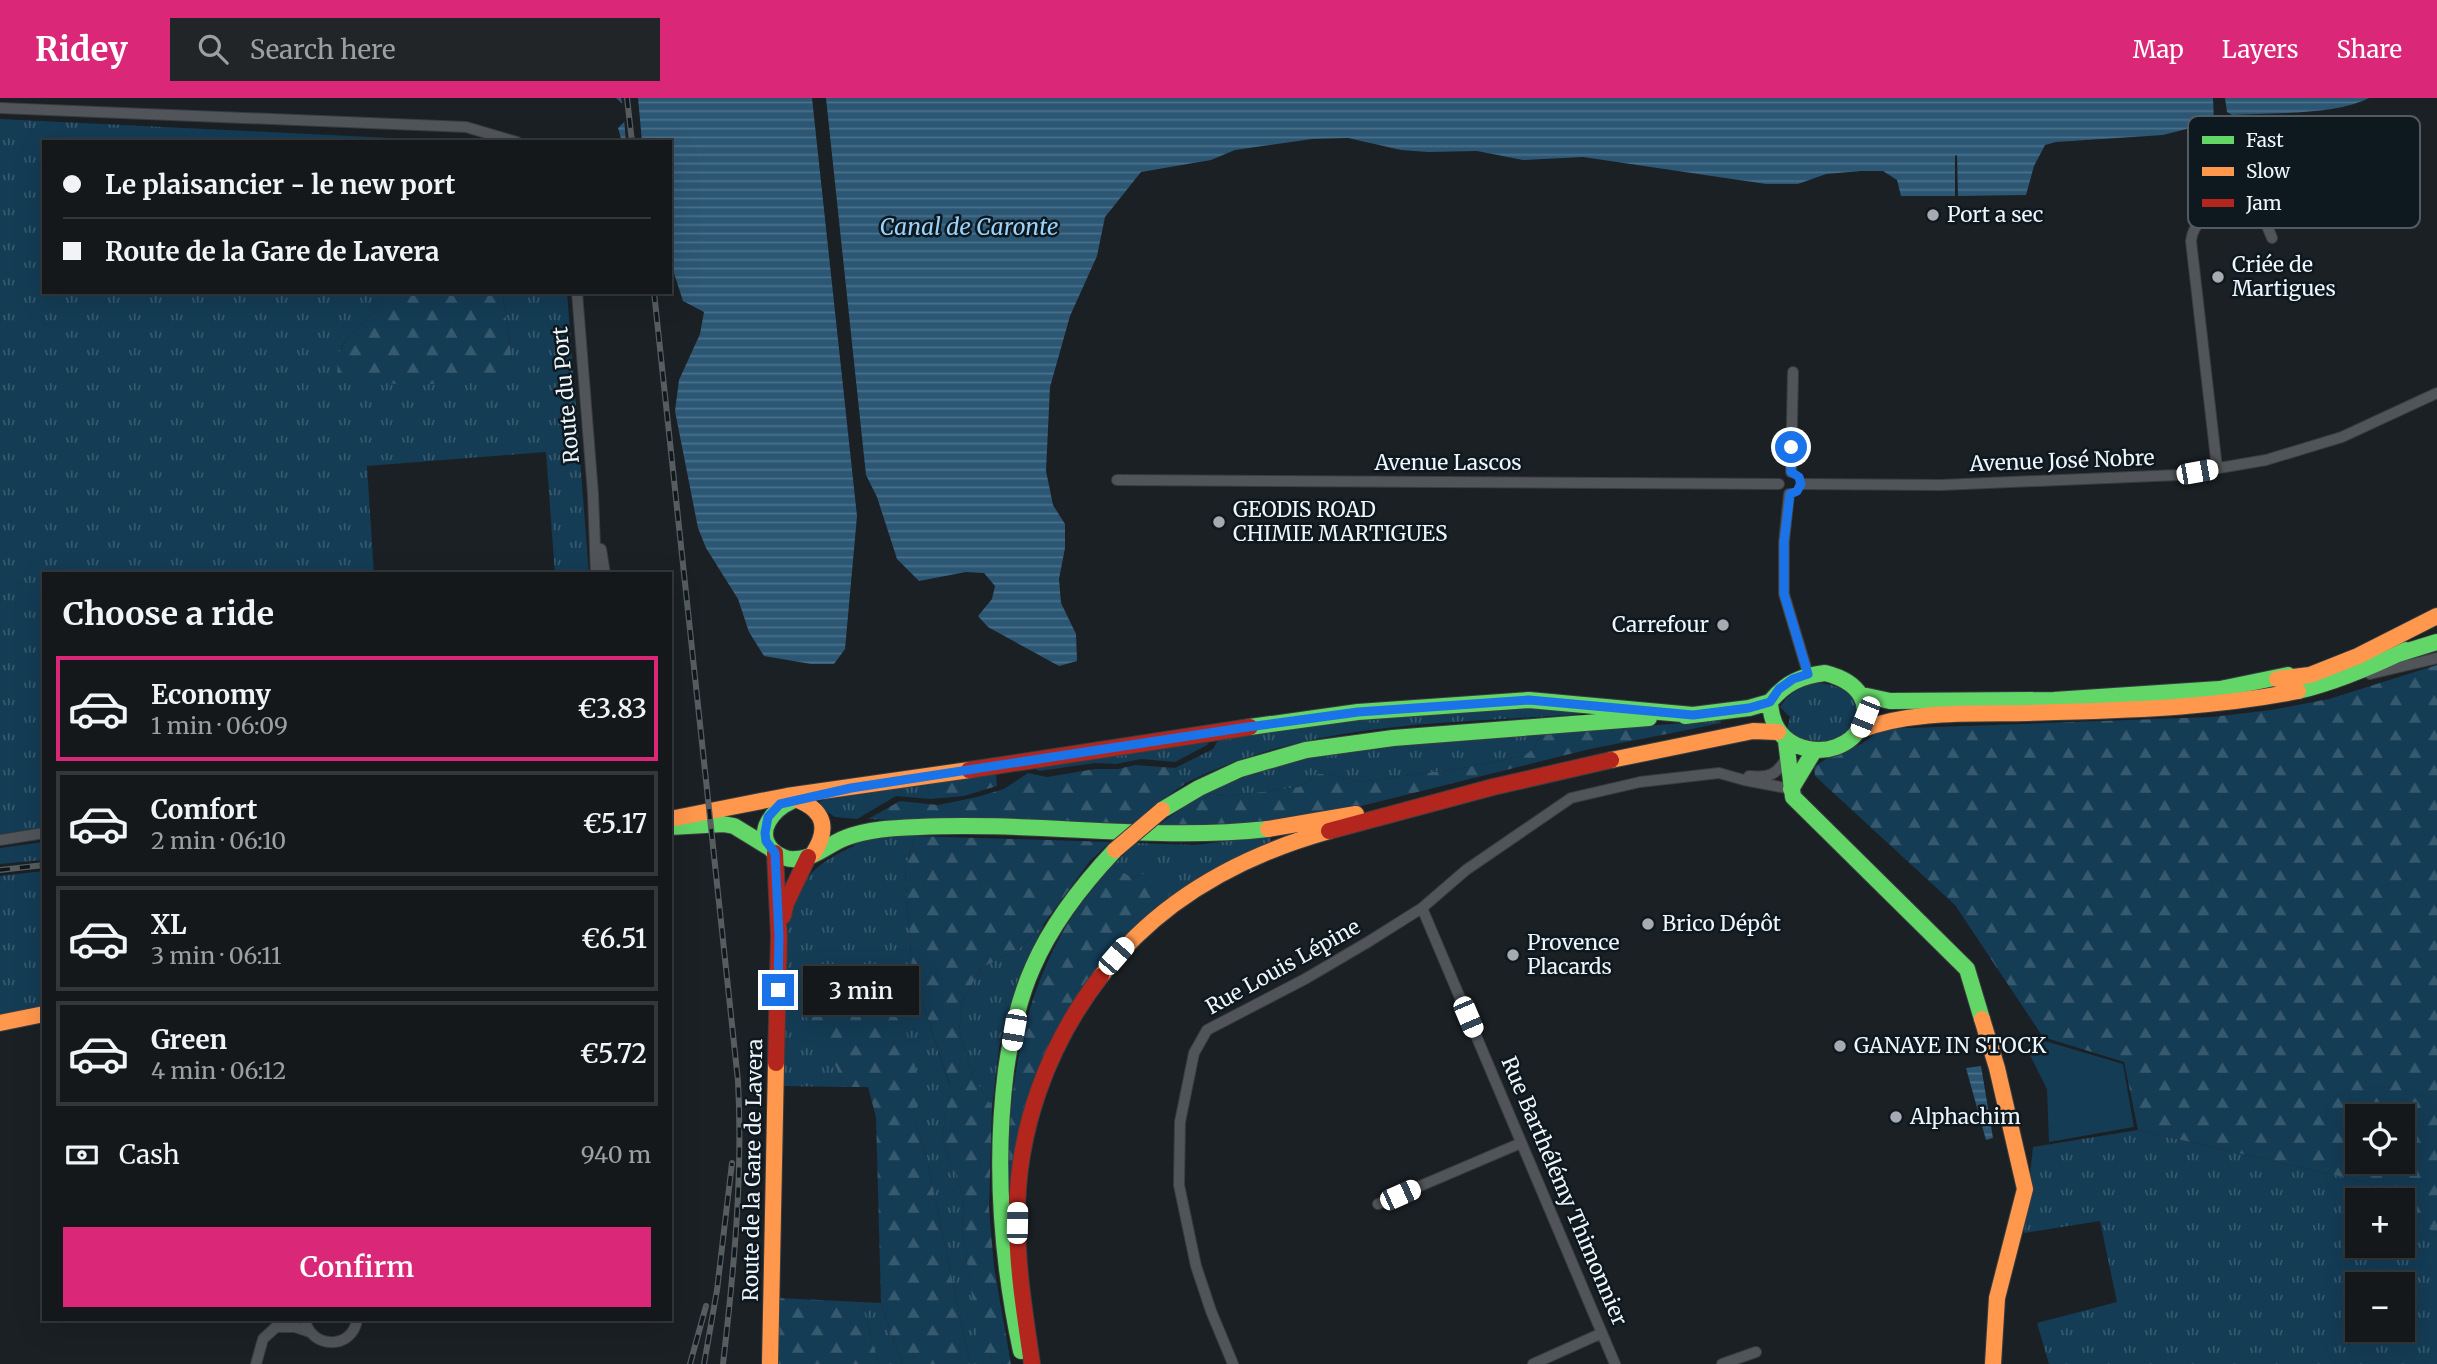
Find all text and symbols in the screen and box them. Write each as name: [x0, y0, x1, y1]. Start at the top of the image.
search box: [170, 18, 660, 81]
text: Ridey: [35, 29, 128, 70]
icon: search: [194, 30, 232, 68]
text: Search here: [250, 33, 396, 66]
text: Map: [2133, 34, 2184, 65]
text: Layers: [2222, 34, 2298, 65]
text: Share: [2336, 34, 2402, 65]
legend: [2188, 116, 2420, 228]
text: Fast: [2246, 128, 2284, 152]
text: Slow: [2246, 159, 2291, 183]
text: Le plaisancier - le new port: [105, 168, 456, 201]
text: Jam: [2245, 191, 2282, 215]
place label: Port a sec: [1947, 201, 2043, 228]
marker: Port a sec: [1925, 207, 1941, 223]
water label: Canal de Caronte: [879, 212, 1059, 241]
text: Route de la Gare de Lavera: [105, 235, 440, 268]
place label: Criée de Martigues: [2232, 251, 2336, 302]
marker: Criée de Martigues: [2210, 269, 2226, 285]
street label: Route du Port: [546, 326, 585, 465]
route start: [1775, 431, 1807, 463]
street label: Avenue José Nobre: [1968, 444, 2155, 477]
street label: Avenue Lascos: [1374, 449, 1521, 476]
car: [2175, 458, 2220, 486]
place label: GEODIS ROAD CHIMIE MARTIGUES: [1233, 496, 1448, 547]
marker: GEODIS ROAD CHIMIE MARTIGUES: [1211, 514, 1227, 530]
text: Choose a ride: [63, 594, 274, 634]
place label: Carrefour: [1612, 611, 1709, 638]
marker: Carrefour: [1715, 617, 1731, 633]
icon: car: [67, 677, 130, 740]
text: Economy: [151, 678, 271, 711]
text: €3.83: [577, 692, 647, 725]
car: [1848, 694, 1883, 740]
text: 1 min · 06:09: [151, 711, 288, 740]
icon: car: [67, 792, 130, 855]
text: Comfort: [151, 793, 257, 826]
text: €5.17: [583, 807, 647, 840]
text: 2 min · 06:10: [151, 826, 286, 855]
icon: car: [67, 907, 130, 970]
text: XL: [151, 908, 187, 941]
place label: Brico Dépôt: [1662, 910, 1781, 937]
street label: Rue Louis Lépine: [1201, 913, 1365, 1020]
marker: Brico Dépôt: [1640, 916, 1656, 932]
text: €6.51: [581, 922, 647, 955]
place label: Provence Placards: [1527, 929, 1620, 980]
car: [1095, 933, 1138, 979]
text: 3 min · 06:11: [151, 941, 281, 970]
marker: Provence Placards: [1505, 947, 1521, 963]
callout: 3 min: [802, 966, 918, 1015]
route end: [762, 974, 794, 1006]
text: 3 min: [829, 976, 893, 1005]
car: [1451, 994, 1486, 1040]
car: [1001, 1007, 1028, 1053]
icon: car: [67, 1022, 130, 1085]
text: Green: [151, 1023, 227, 1056]
place label: GANAYE IN STOCK: [1854, 1032, 2047, 1059]
text: €5.72: [580, 1037, 647, 1070]
street label: Route de la Gare de Lavera: [737, 1038, 768, 1302]
marker: GANAYE IN STOCK: [1832, 1038, 1848, 1054]
street label: Rue Barthélémy Thimonnier: [1495, 1052, 1633, 1329]
text: 4 min · 06:12: [151, 1056, 286, 1085]
place label: Alphachim: [1909, 1103, 2021, 1130]
map controls: [2345, 1104, 2415, 1342]
button: locate: [2345, 1104, 2415, 1174]
marker: Alphachim: [1888, 1109, 1904, 1125]
icon: cash: [63, 1136, 101, 1174]
text: Cash: [119, 1138, 180, 1171]
text: 940 m: [581, 1140, 651, 1169]
car: [1377, 1177, 1424, 1213]
button: +: [2345, 1188, 2415, 1258]
car: [1007, 1202, 1028, 1244]
button: Confirm: [63, 1227, 651, 1307]
button: −: [2345, 1272, 2415, 1342]

